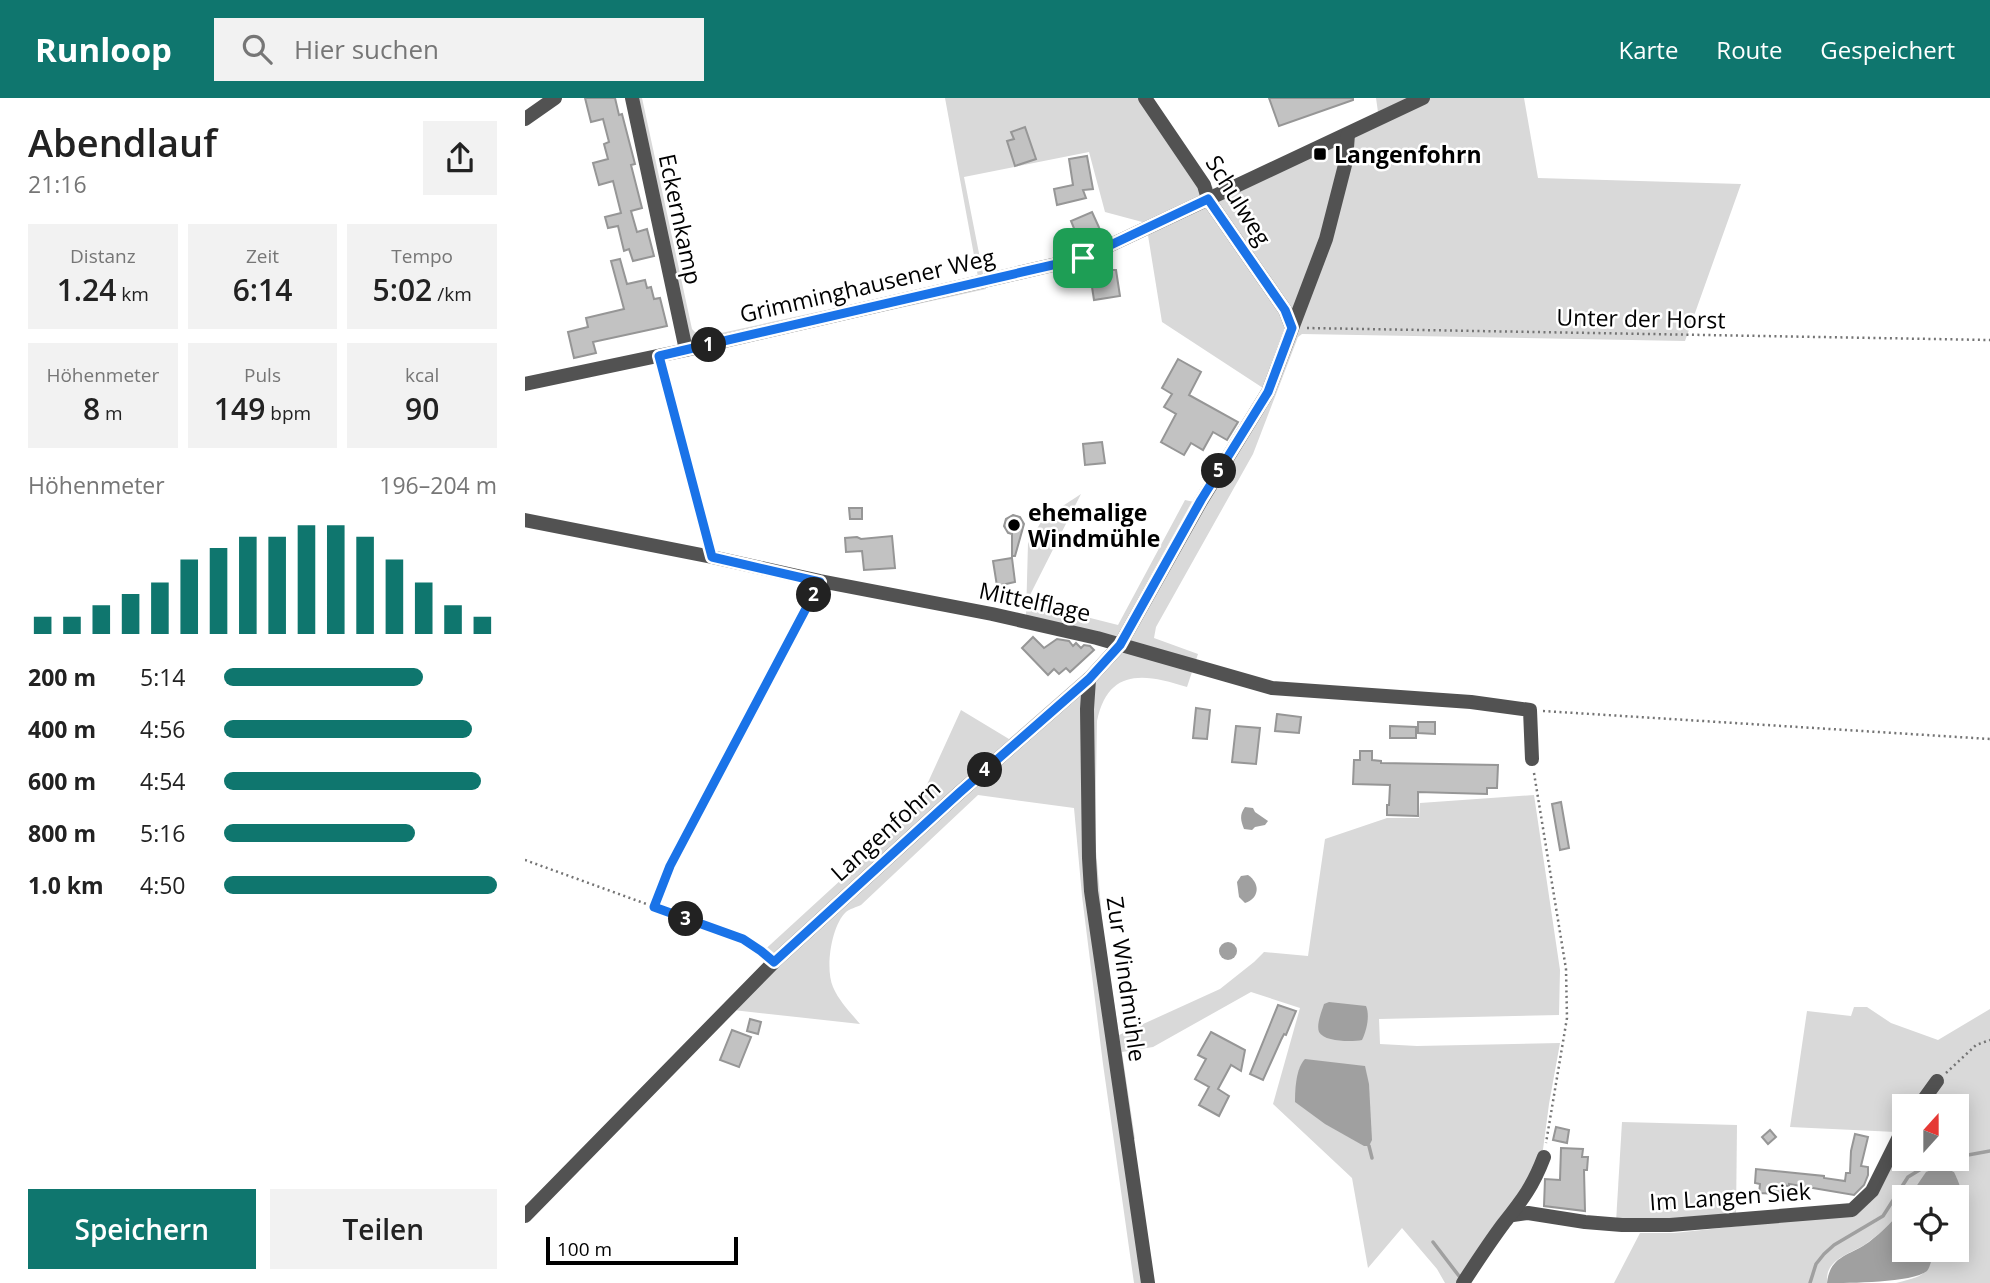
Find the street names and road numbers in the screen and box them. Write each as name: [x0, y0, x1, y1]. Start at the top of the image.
street label: Schulweg: [1199, 149, 1280, 252]
street label: Eckernkamp: [652, 151, 710, 287]
street label: Grimminghausener Weg: [736, 240, 998, 330]
street label: Unter der Horst: [1556, 301, 1726, 335]
street label: Mittelflage: [976, 574, 1094, 628]
street label: Langenfohrn: [823, 772, 947, 888]
street label: Zur Windmühle: [1100, 895, 1154, 1063]
street label: Im Langen Siek: [1648, 1174, 1812, 1218]

